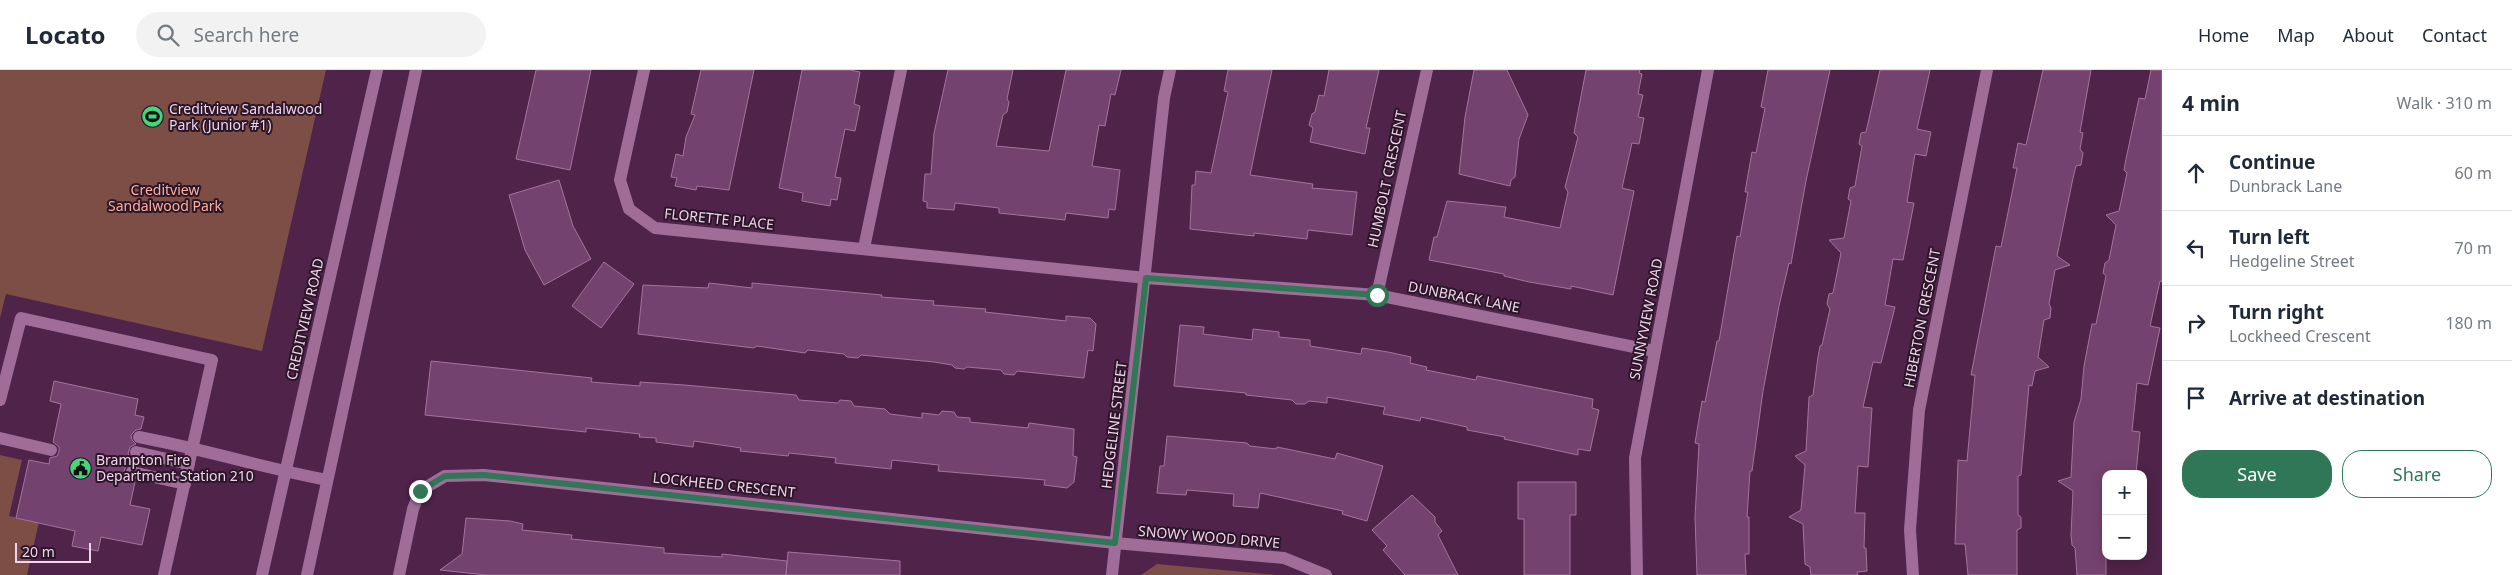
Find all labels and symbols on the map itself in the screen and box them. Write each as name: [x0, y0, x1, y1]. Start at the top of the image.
place label: Creditview Sandalwood Park (Junior #1): [169, 99, 322, 134]
sports icon: Creditview Sandalwood Park (Junior #1): [141, 105, 165, 129]
street label: HUMBOLT CRESCENT: [1363, 108, 1410, 249]
park label: Creditview Sandalwood Park: [108, 180, 223, 215]
street label: FLORETTE PLACE: [663, 203, 775, 234]
street label: HIBERTON CRESCENT: [1899, 246, 1944, 389]
street label: CREDITVIEW ROAD: [281, 256, 328, 382]
street label: SUNNYVIEW ROAD: [1624, 257, 1667, 381]
street label: DUNBRACK LANE: [1407, 276, 1522, 317]
route start: [1366, 284, 1389, 307]
street label: HEDGELINE STREET: [1096, 360, 1131, 490]
place label: Brampton Fire Department Station 210: [96, 450, 254, 485]
public building icon: Brampton Fire Department Station 210: [68, 456, 92, 480]
street label: LOCKHEED CRESCENT: [652, 468, 797, 501]
route end: [409, 480, 432, 503]
street label: SNOWY WOOD DRIVE: [1137, 521, 1281, 552]
scale bar: [15, 540, 91, 563]

